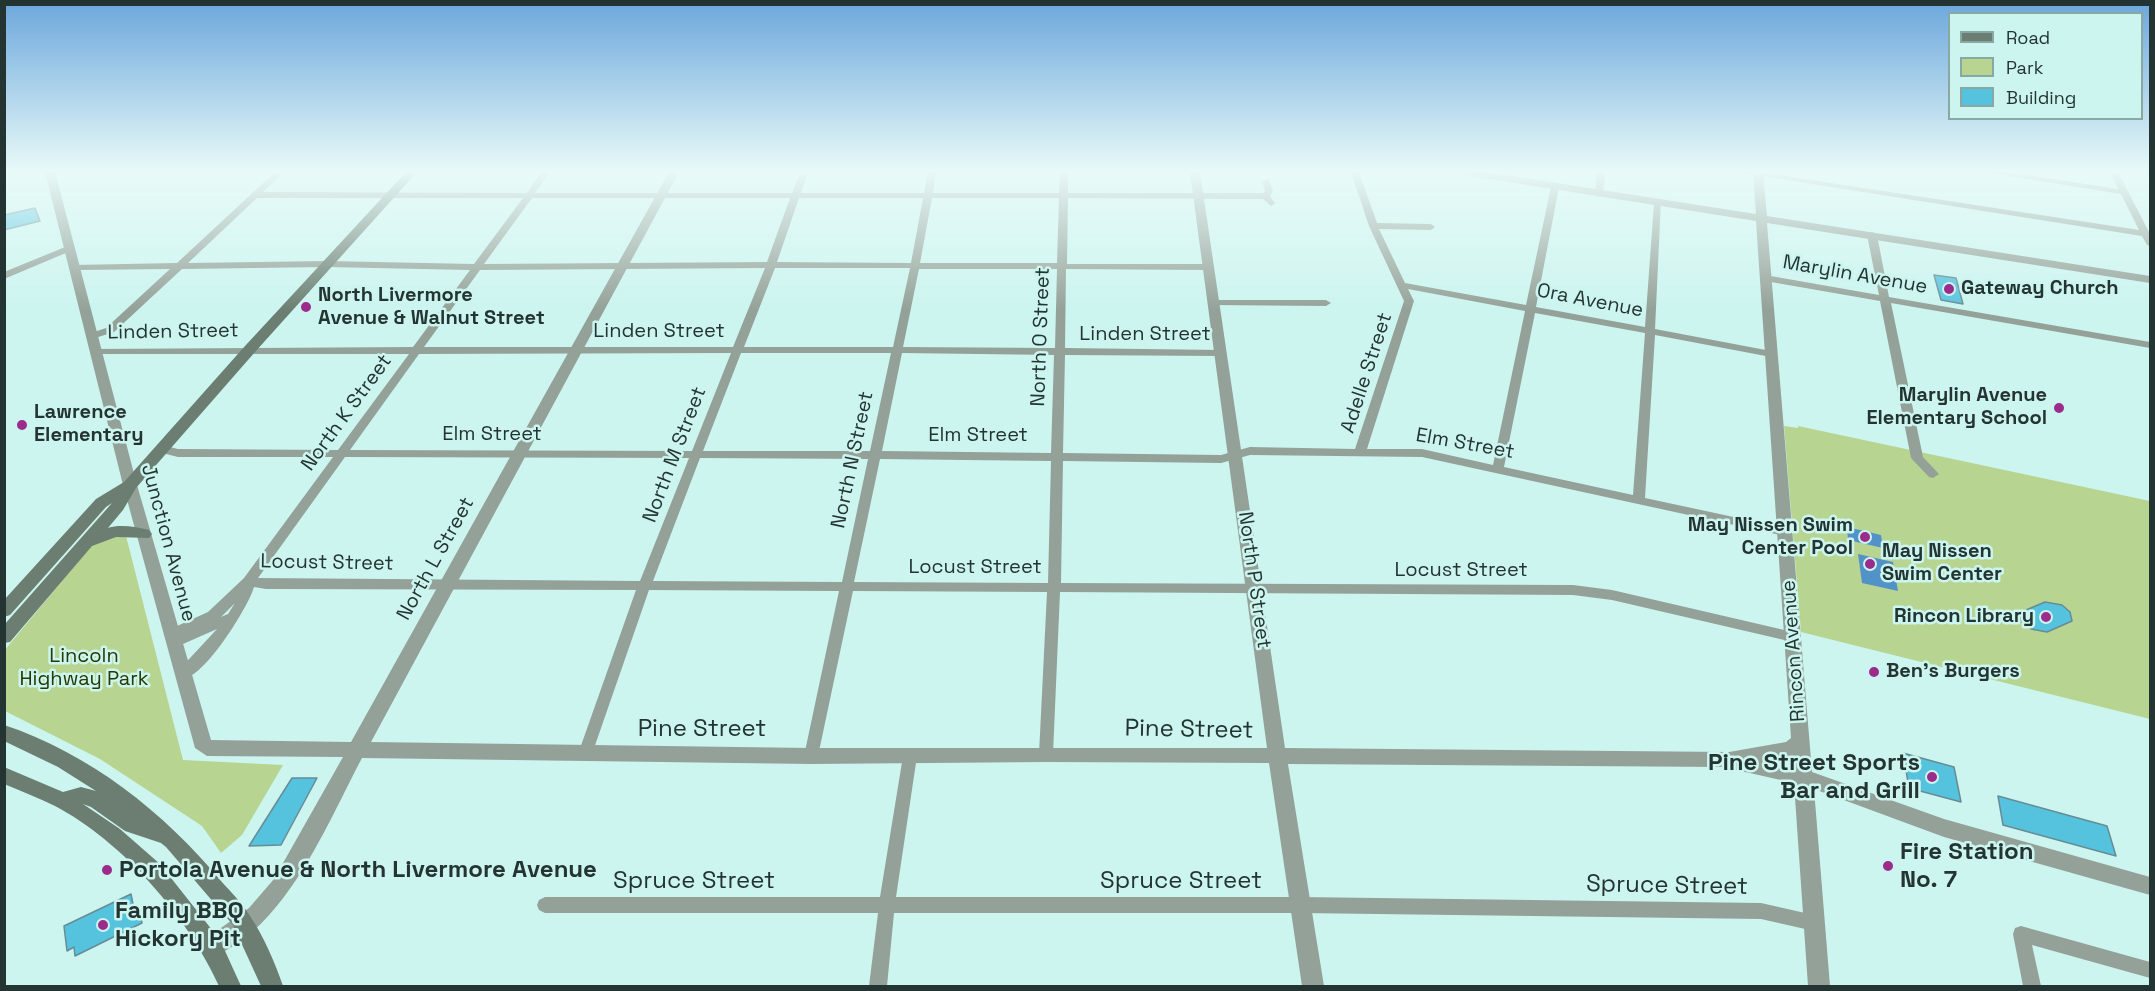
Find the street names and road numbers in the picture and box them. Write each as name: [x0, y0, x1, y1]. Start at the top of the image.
street label: Marylin Avenue: [1781, 250, 1929, 300]
street label: North O Street: [1027, 267, 1055, 407]
street label: Ora Avenue: [1535, 279, 1645, 323]
street label: Adelle Street: [1336, 310, 1398, 436]
street label: Linden Street: [107, 319, 239, 345]
street label: Linden Street: [593, 320, 725, 344]
street label: Linden Street: [1079, 323, 1211, 347]
street label: North K Street: [297, 350, 397, 476]
street label: North M Street: [638, 384, 712, 526]
street label: North N Street: [827, 389, 879, 531]
street label: Elm Street: [442, 423, 542, 447]
street label: Elm Street: [928, 424, 1028, 448]
street label: Elm Street: [1414, 424, 1516, 464]
street label: Junction Avenue: [135, 462, 201, 624]
street label: North L Street: [392, 493, 480, 625]
street label: North P Street: [1233, 510, 1275, 650]
street label: Locust Street: [260, 550, 394, 576]
street label: Locust Street: [908, 556, 1042, 580]
street label: Locust Street: [1394, 559, 1528, 583]
street label: Rincon Avenue: [1777, 579, 1811, 723]
street label: Pine Street: [1124, 714, 1254, 746]
street label: Pine Street: [638, 715, 766, 743]
street label: Spruce Street: [613, 867, 775, 895]
street label: Spruce Street: [1100, 867, 1262, 895]
street label: Spruce Street: [1586, 870, 1748, 902]

